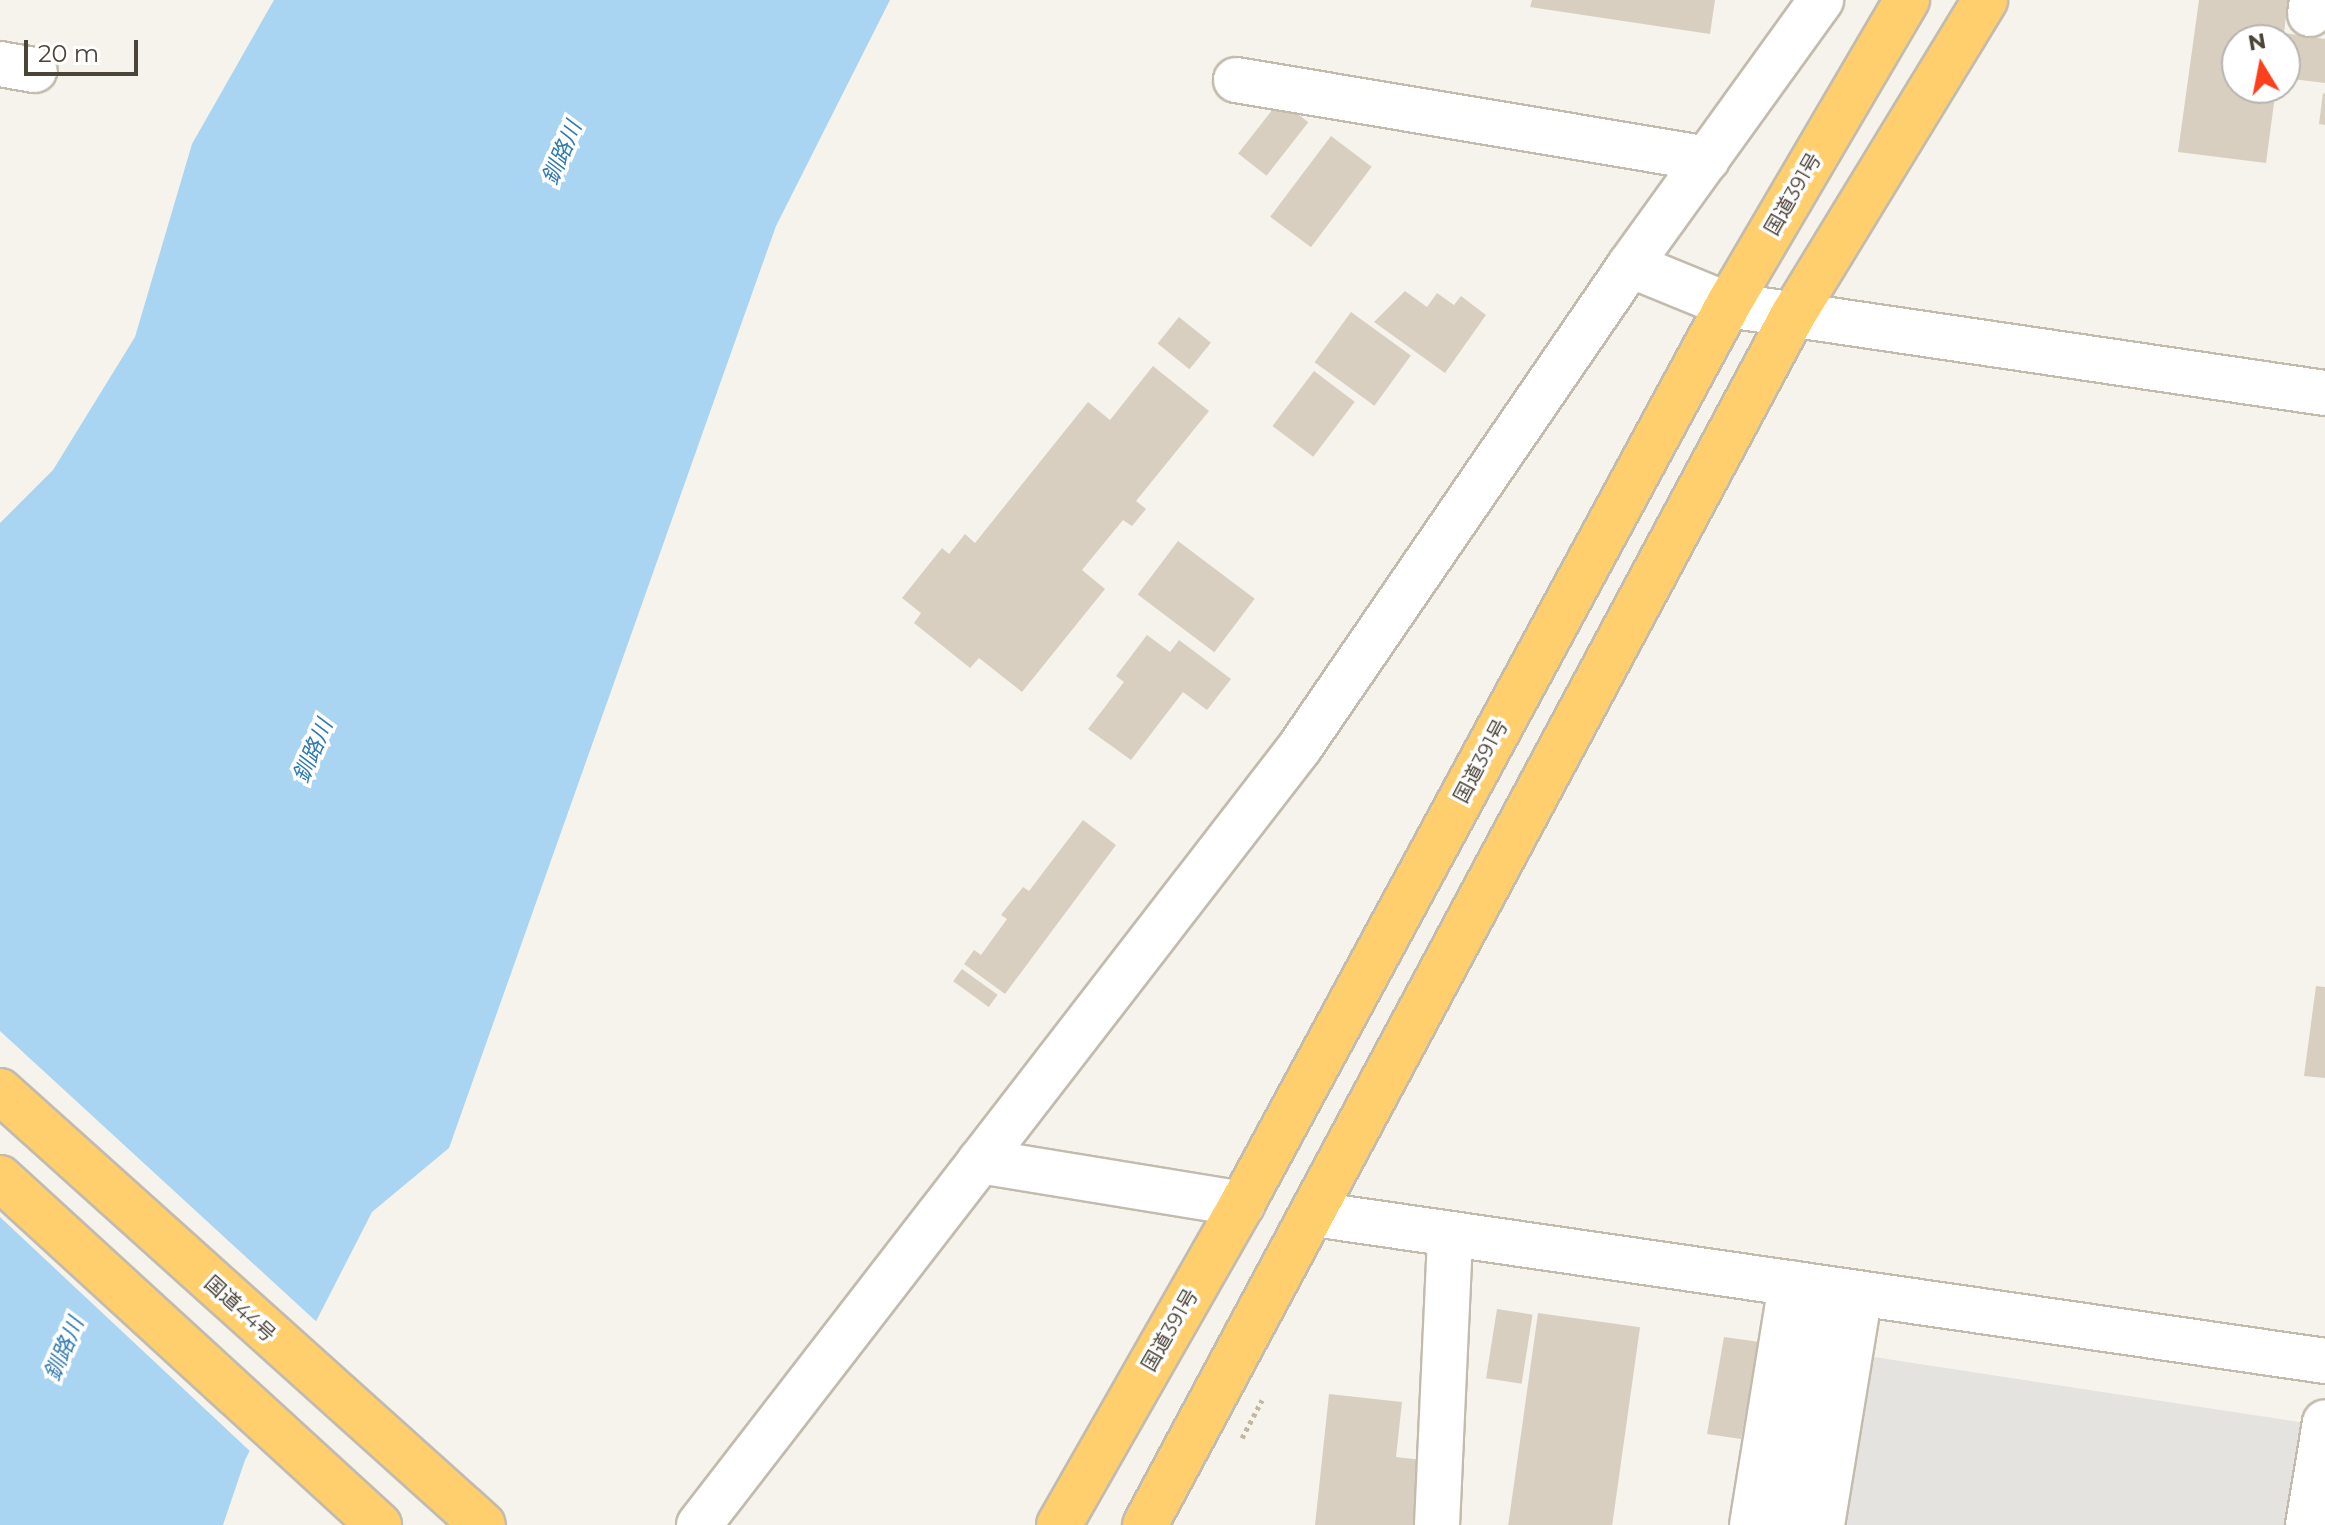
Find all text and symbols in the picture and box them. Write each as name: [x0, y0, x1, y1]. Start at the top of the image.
scale bar: [28, 24, 142, 74]
north arrow: [2221, 24, 2301, 104]
text: N: [2246, 27, 2268, 57]
text: 20 m: [38, 39, 99, 68]
water label: 釧路川: [537, 117, 587, 189]
street label: 国道391号: [1760, 149, 1826, 239]
water label: 釧路川: [288, 715, 338, 787]
street label: 国道391号: [1449, 715, 1513, 807]
street label: 国道44号: [200, 1271, 280, 1347]
street label: 国道391号: [1137, 1285, 1203, 1375]
water label: 釧路川: [39, 1313, 89, 1385]

